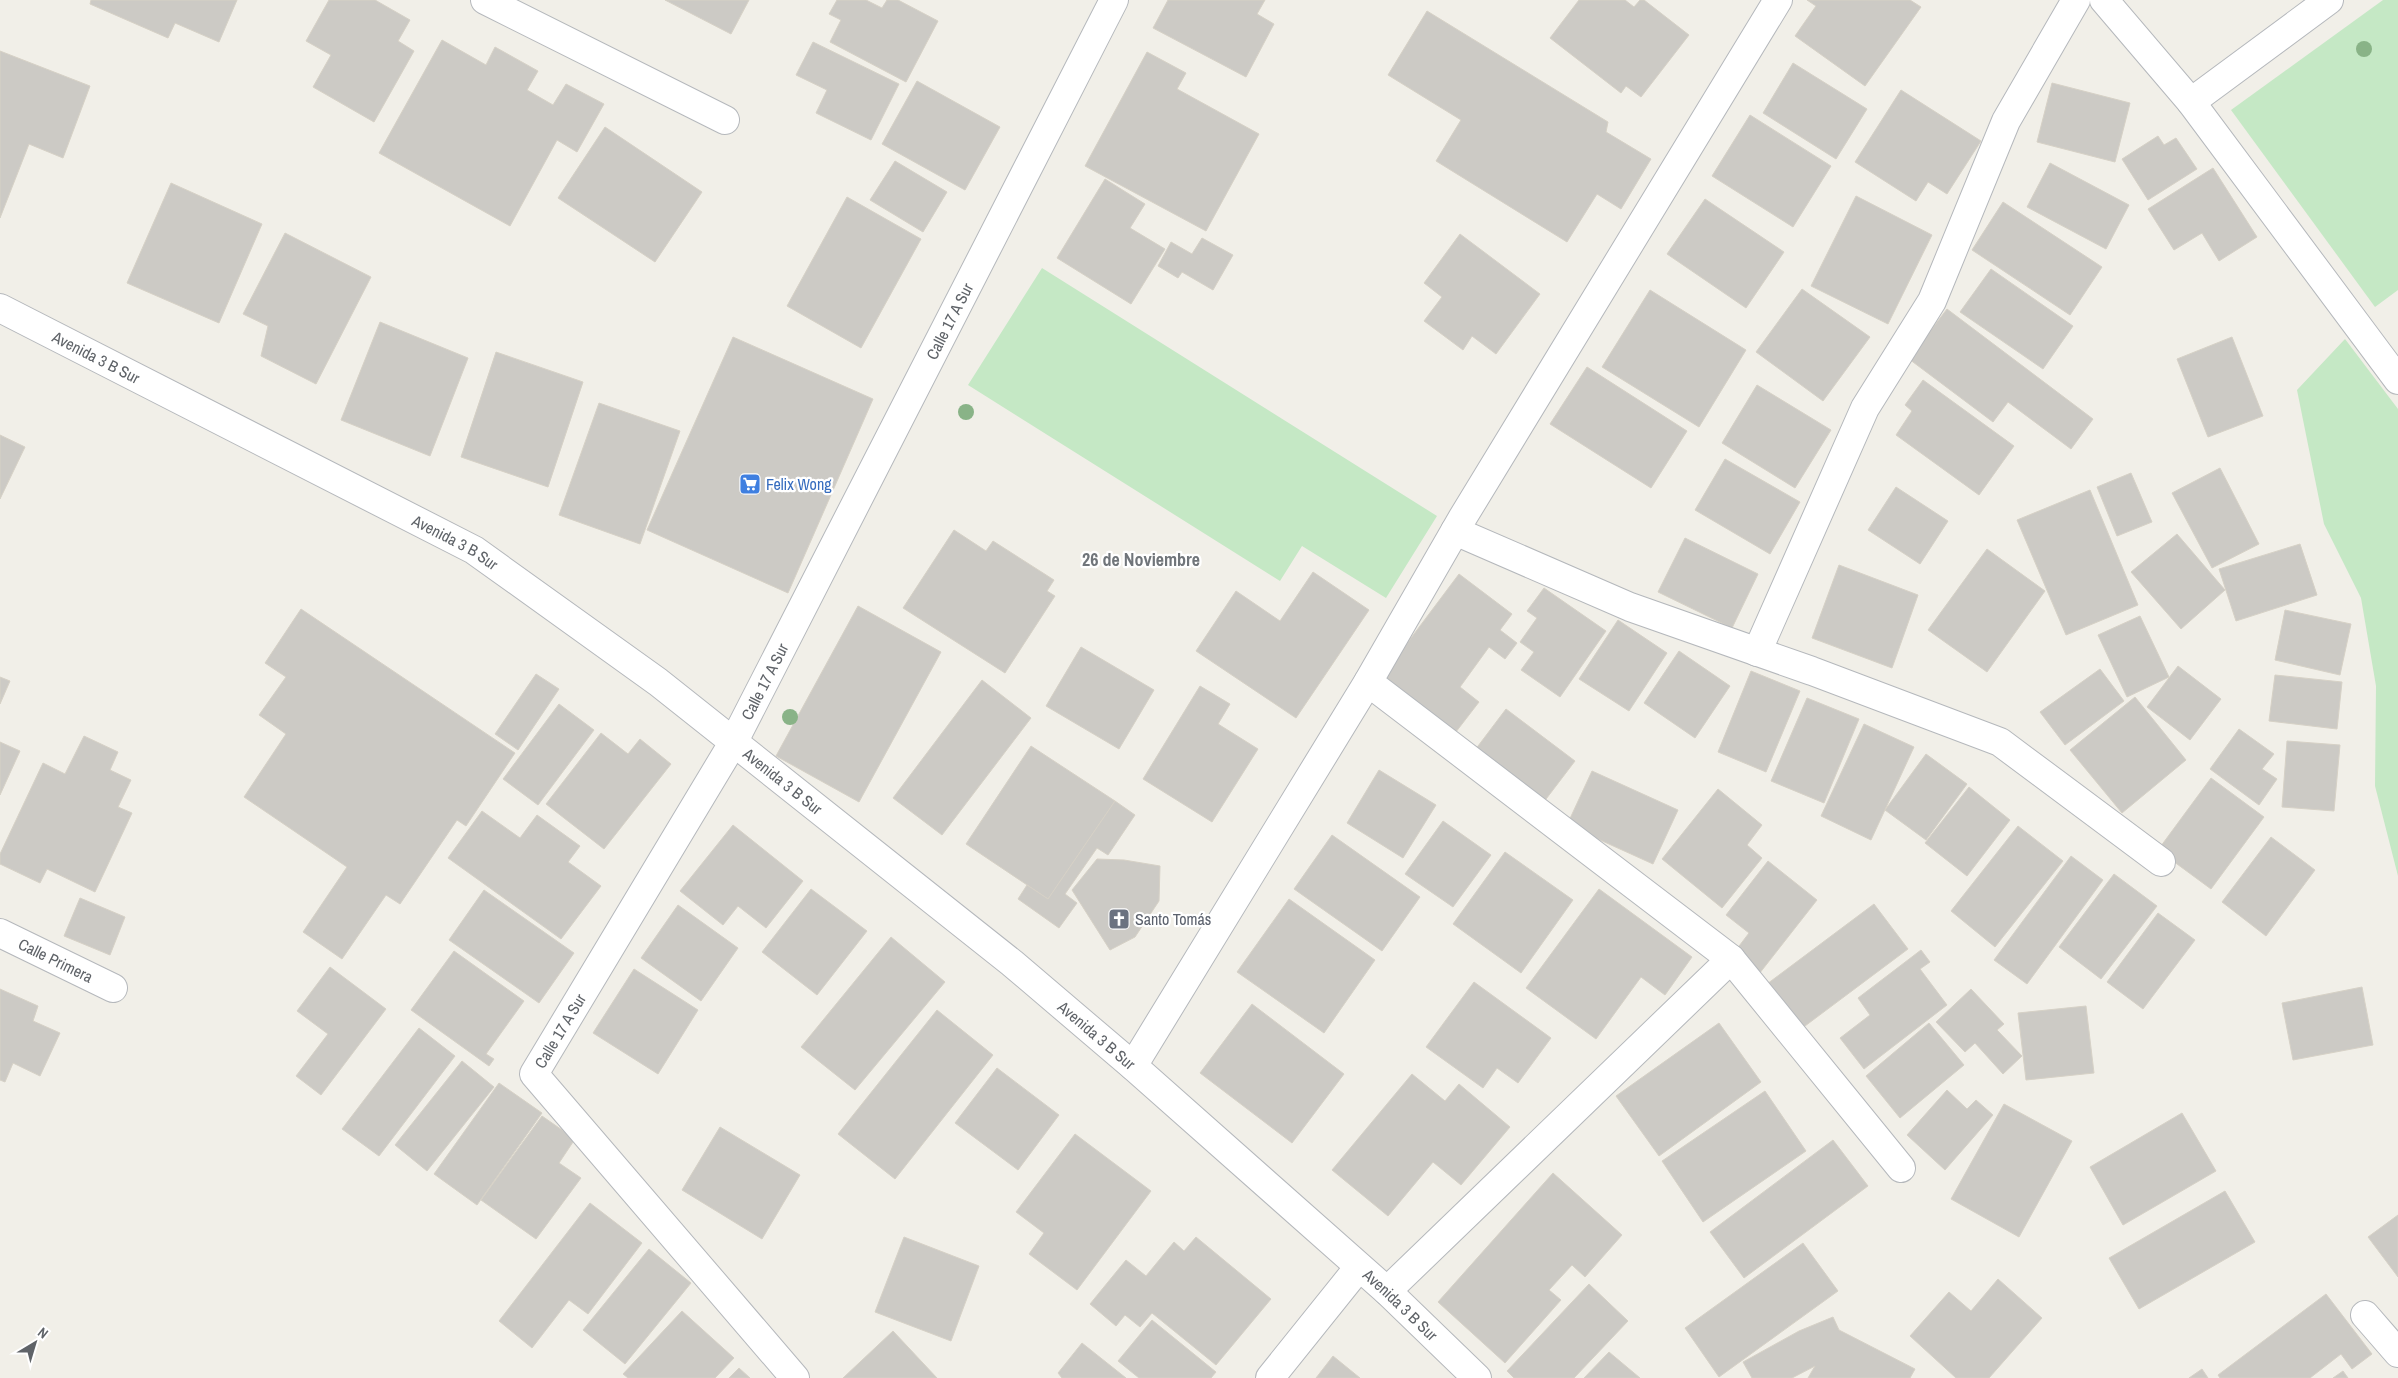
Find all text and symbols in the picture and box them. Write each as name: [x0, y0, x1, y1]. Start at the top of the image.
street label: Calle 17 A Sur: [921, 279, 978, 363]
street label: Avenida 3 B Sur: [48, 325, 144, 389]
supermarket icon: Felix Wong: [738, 472, 762, 496]
place label: Felix Wong: [766, 473, 832, 495]
street label: Avenida 3 B Sur: [408, 509, 503, 575]
district label: 26 de Noviembre: [1082, 547, 1200, 572]
street label: Calle 17 A Sur: [736, 639, 794, 724]
street label: Avenida 3 B Sur: [738, 742, 827, 820]
church icon: Santo Tomás: [1107, 907, 1131, 931]
place label: Santo Tomás: [1135, 908, 1211, 930]
street label: Calle Primera: [15, 933, 97, 988]
street label: Calle 17 A Sur: [529, 989, 591, 1072]
street label: Avenida 3 B Sur: [1053, 995, 1141, 1075]
street label: Avenida 3 B Sur: [1358, 1263, 1443, 1346]
north arrow: [10, 1318, 60, 1368]
text: N: [34, 1323, 52, 1342]

